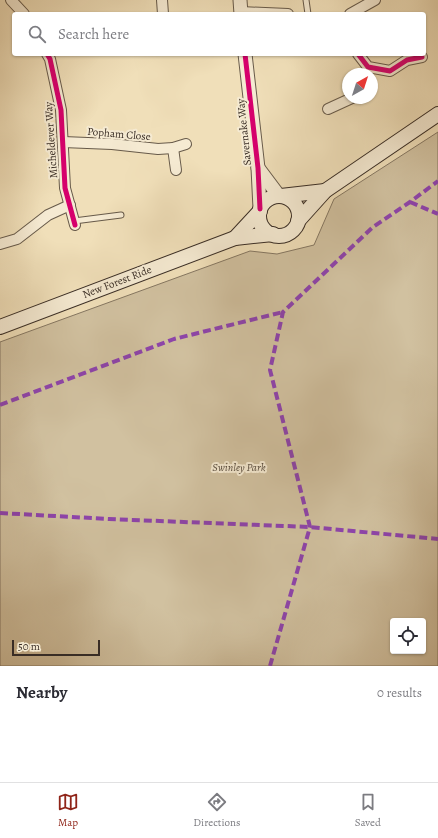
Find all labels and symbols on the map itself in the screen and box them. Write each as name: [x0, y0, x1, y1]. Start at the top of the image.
north arrow: [342, 68, 378, 104]
street label: Savernake Way: [233, 98, 255, 166]
street label: Micheldever Way: [41, 101, 61, 179]
street label: Popham Close: [87, 124, 151, 144]
street label: New Forest Ride: [80, 262, 154, 302]
park label: Swinley Park: [212, 460, 266, 475]
scale bar: [12, 638, 100, 657]

